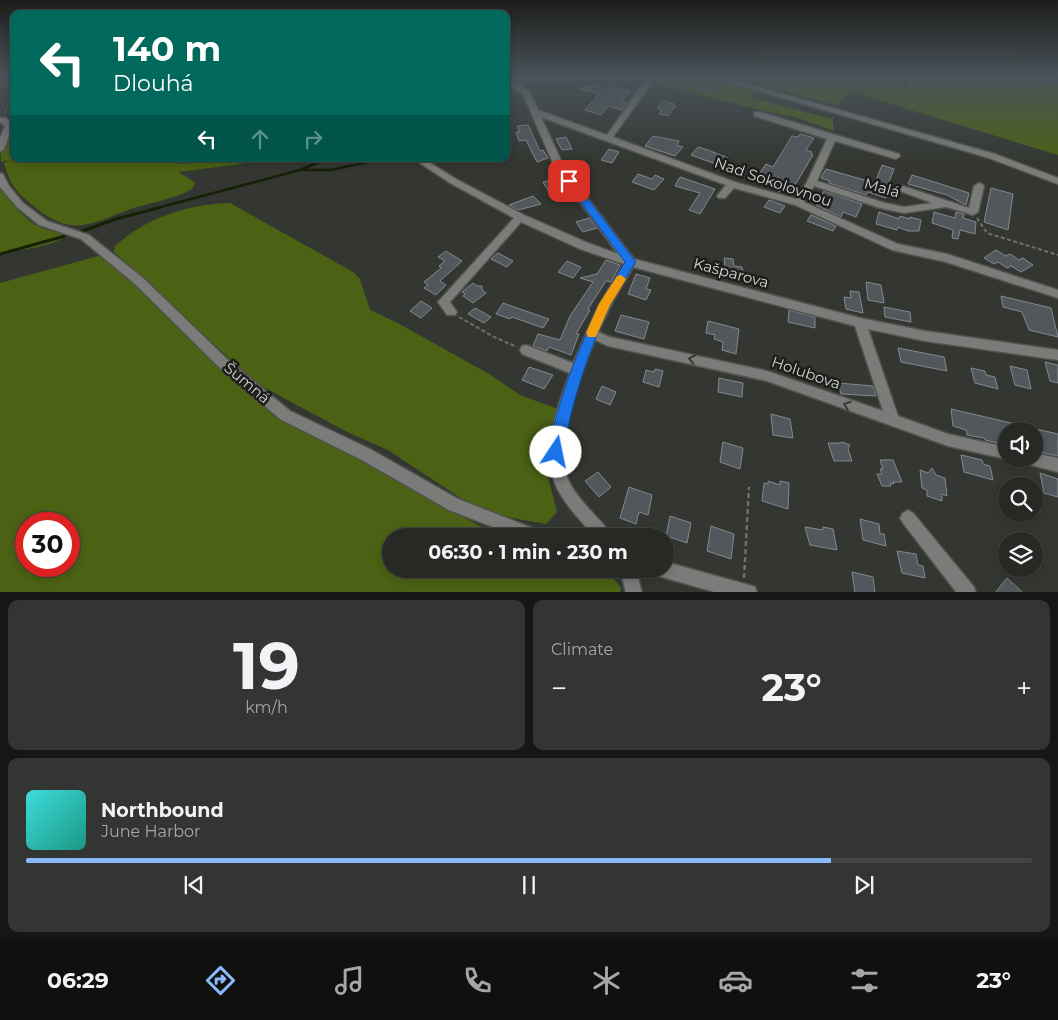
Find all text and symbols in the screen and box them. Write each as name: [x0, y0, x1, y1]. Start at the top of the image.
text: 140 m: [113, 27, 221, 70]
icon: left: [30, 30, 95, 95]
text: Dlouhá: [113, 70, 194, 97]
icon: left: [193, 125, 221, 153]
icon: ahead: [246, 125, 274, 153]
icon: right: [299, 125, 327, 153]
street label: Nad Sokolovnou: [712, 153, 834, 211]
pin: [548, 160, 590, 202]
icon: arrive: [555, 167, 583, 195]
street label: Malá: [862, 173, 902, 202]
street label: Kašparova: [691, 253, 771, 292]
street label: Holubova: [769, 352, 843, 393]
one-way arrow: [687, 354, 696, 365]
street label: Šumná: [220, 358, 274, 407]
one-way arrow: [844, 401, 852, 411]
map controls: [998, 422, 1043, 577]
button: sound: [998, 422, 1043, 467]
position arrow: [529, 425, 581, 477]
button: search: [998, 477, 1043, 522]
speed limit sign: 30: [15, 512, 80, 577]
button: layers: [998, 532, 1043, 577]
text: 06:30 · 1 min · 230 m: [428, 541, 628, 564]
text: 19: [233, 626, 300, 705]
text: Climate: [551, 640, 613, 659]
text: 23°: [761, 664, 822, 711]
text: −: [551, 671, 567, 705]
text: +: [1016, 671, 1032, 705]
text: km/h: [245, 698, 288, 717]
text: Northbound: [101, 799, 224, 822]
text: June Harbor: [101, 822, 200, 841]
icon: previous: [180, 871, 208, 899]
icon: pause: [515, 871, 543, 899]
icon: next: [850, 871, 878, 899]
icon: directions: [203, 963, 238, 998]
icon: music: [332, 963, 367, 998]
icon: phone: [460, 963, 495, 998]
icon: climate: [589, 963, 624, 998]
icon: car: [718, 963, 753, 998]
icon: filters: [847, 963, 882, 998]
text: 06:29: [47, 967, 109, 994]
text: 23°: [976, 967, 1011, 994]

